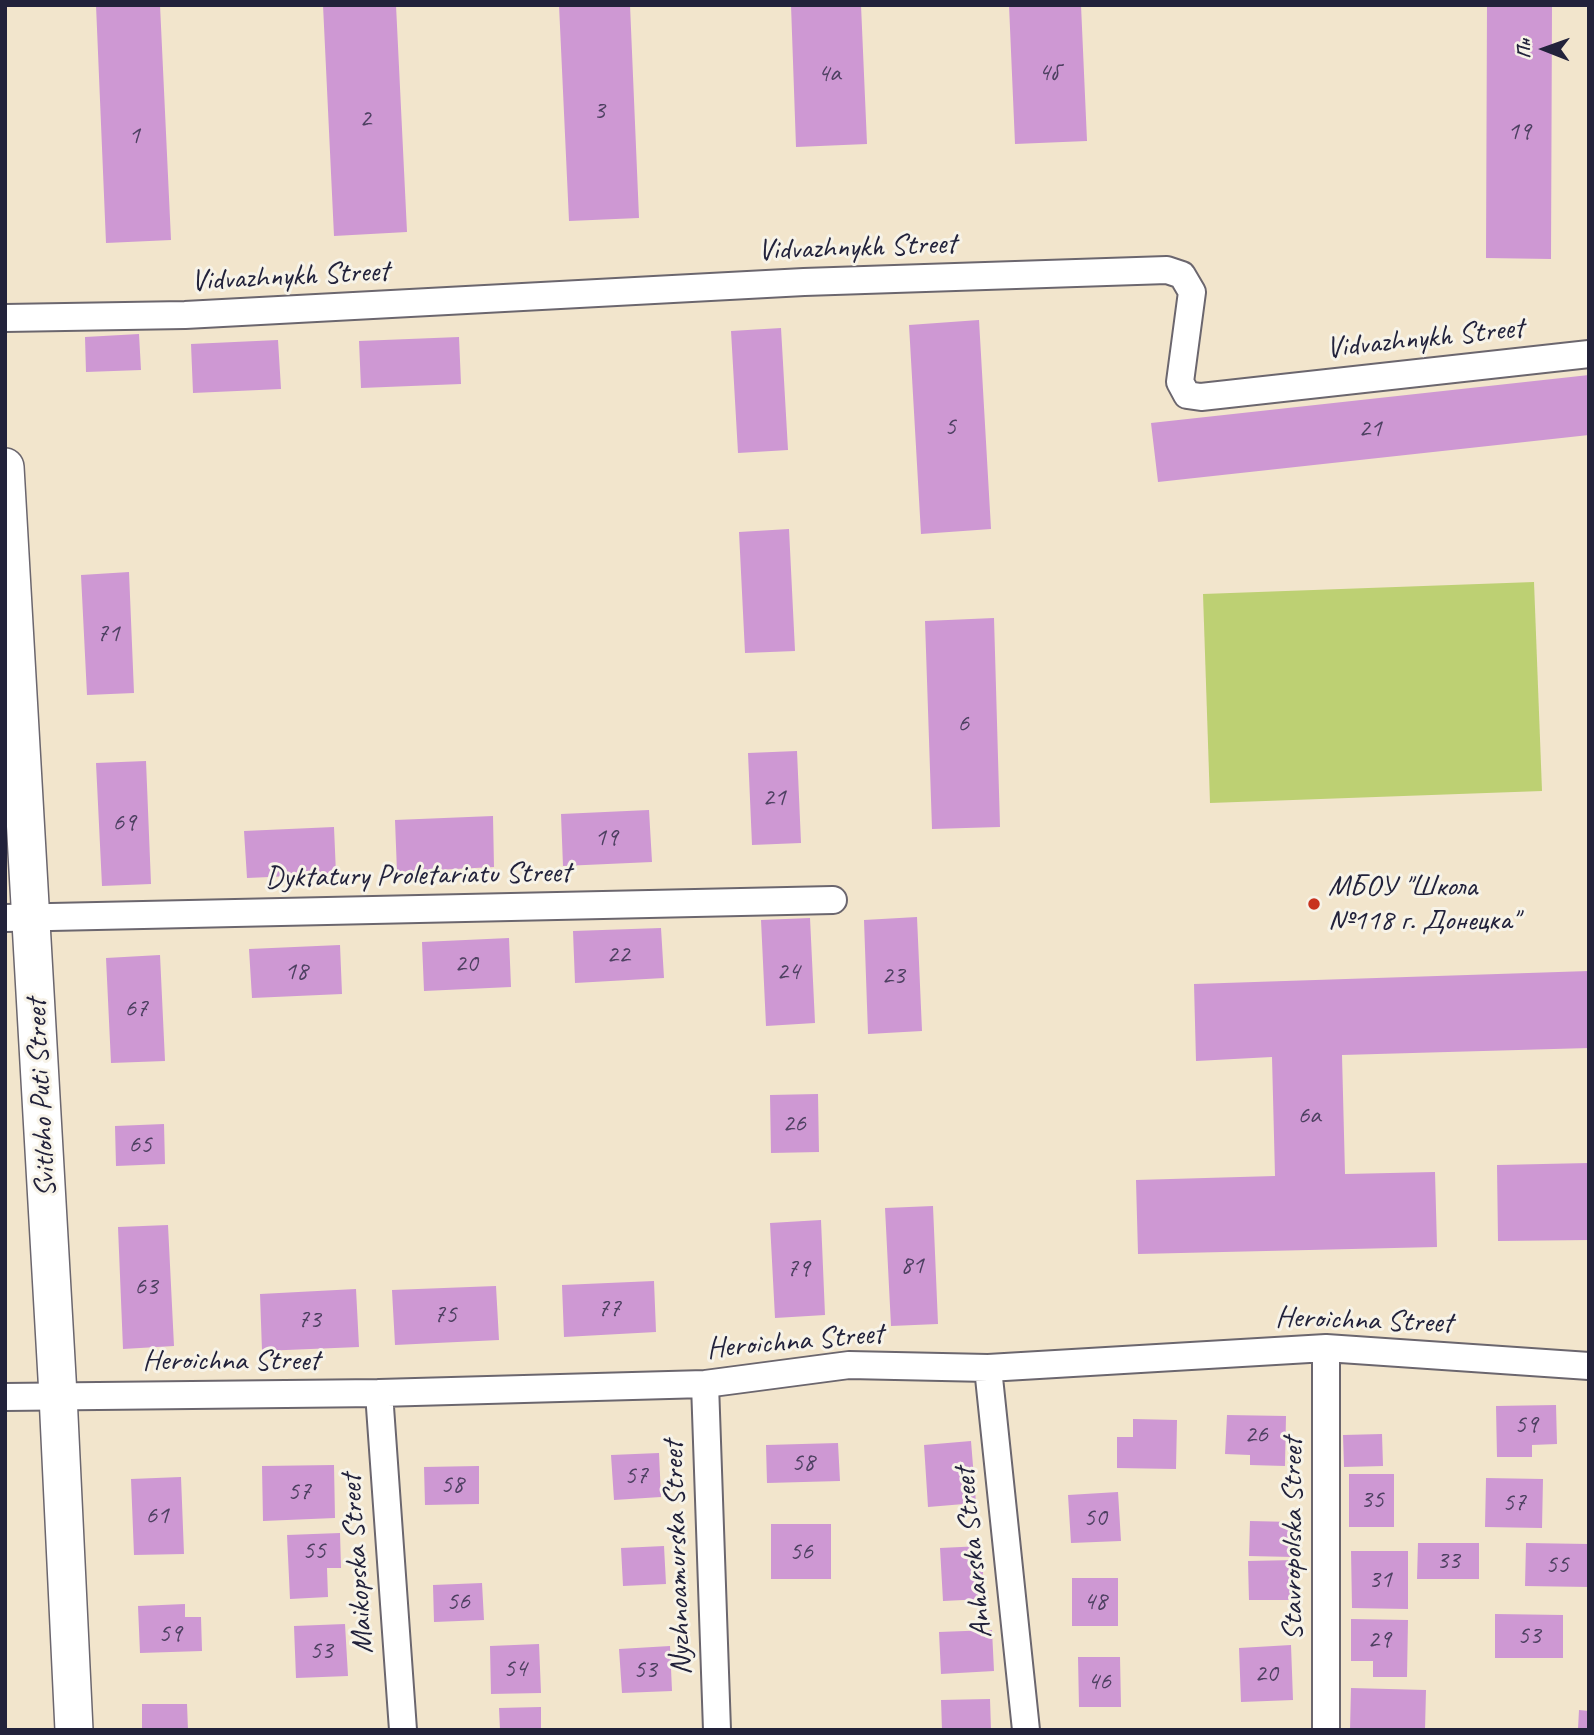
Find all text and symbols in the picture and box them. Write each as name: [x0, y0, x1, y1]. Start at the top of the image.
north arrow: [1510, 14, 1580, 84]
text: Пн: [1512, 38, 1536, 59]
house number: 4б: [1038, 57, 1058, 89]
house number: 4а: [817, 58, 841, 90]
house number: 3: [593, 95, 605, 127]
house number: 2: [359, 103, 371, 135]
house number: 19: [1507, 116, 1531, 148]
house number: 1: [128, 120, 140, 152]
street label: Vidvazhnykh Street: [757, 227, 957, 269]
street label: Vidvazhnykh Street: [190, 254, 390, 300]
street label: Vidvazhnykh Street: [1324, 311, 1526, 367]
house number: 5: [944, 411, 956, 443]
house number: 21: [1358, 413, 1382, 445]
house number: 71: [96, 618, 120, 650]
house number: 6: [957, 708, 969, 740]
house number: 21: [762, 782, 786, 814]
house number: 69: [112, 807, 136, 839]
house number: 19: [594, 822, 618, 854]
street label: Dyktatury Proletariatu Street: [265, 855, 571, 897]
place label: МБОУ "Школа №118 г. Донецка": [1328, 869, 1518, 939]
marker: МБОУ "Школа №118 г. Донецка": [1306, 896, 1322, 912]
house number: 22: [606, 939, 630, 971]
house number: 20: [454, 948, 478, 980]
house number: 18: [284, 956, 308, 988]
house number: 24: [776, 956, 800, 988]
house number: 23: [881, 960, 905, 992]
house number: 67: [124, 993, 148, 1025]
street label: Svitloho Puti Street: [19, 998, 65, 1198]
house number: 6а: [1297, 1100, 1321, 1132]
house number: 26: [782, 1108, 806, 1140]
house number: 65: [128, 1129, 152, 1161]
house number: 81: [900, 1250, 924, 1282]
house number: 79: [786, 1253, 810, 1285]
house number: 63: [134, 1271, 158, 1303]
house number: 77: [597, 1293, 621, 1325]
house number: 75: [433, 1299, 457, 1331]
street label: Heroichna Street: [1275, 1300, 1453, 1342]
house number: 73: [297, 1304, 321, 1336]
street label: Heroichna Street: [705, 1316, 885, 1368]
street label: Heroichna Street: [143, 1343, 319, 1379]
house number: 59: [1514, 1409, 1538, 1441]
house number: 26: [1244, 1419, 1268, 1451]
street label: Stavropolska Street: [1275, 1437, 1311, 1641]
street label: Nyzhnoamurska Street: [656, 1440, 700, 1676]
house number: 58: [791, 1447, 815, 1479]
house number: 57: [624, 1460, 648, 1492]
street label: Anharska Street: [947, 1466, 1001, 1640]
house number: 58: [440, 1469, 464, 1501]
street label: Maikopska Street: [334, 1473, 382, 1655]
house number: 57: [287, 1476, 311, 1508]
house number: 35: [1360, 1484, 1384, 1516]
house number: 57: [1502, 1487, 1526, 1519]
house number: 61: [145, 1500, 169, 1532]
house number: 50: [1083, 1502, 1107, 1534]
house number: 55: [302, 1535, 326, 1567]
house number: 56: [789, 1536, 813, 1568]
house number: 33: [1436, 1545, 1460, 1577]
house number: 55: [1545, 1549, 1569, 1581]
house number: 31: [1368, 1564, 1392, 1596]
house number: 56: [446, 1586, 470, 1618]
house number: 48: [1083, 1586, 1107, 1618]
house number: 59: [158, 1618, 182, 1650]
house number: 53: [1517, 1620, 1541, 1652]
house number: 29: [1367, 1624, 1391, 1656]
house number: 53: [309, 1635, 333, 1667]
house number: 54: [503, 1653, 527, 1685]
house number: 53: [633, 1654, 657, 1686]
house number: 20: [1254, 1658, 1278, 1690]
house number: 46: [1087, 1666, 1111, 1698]

